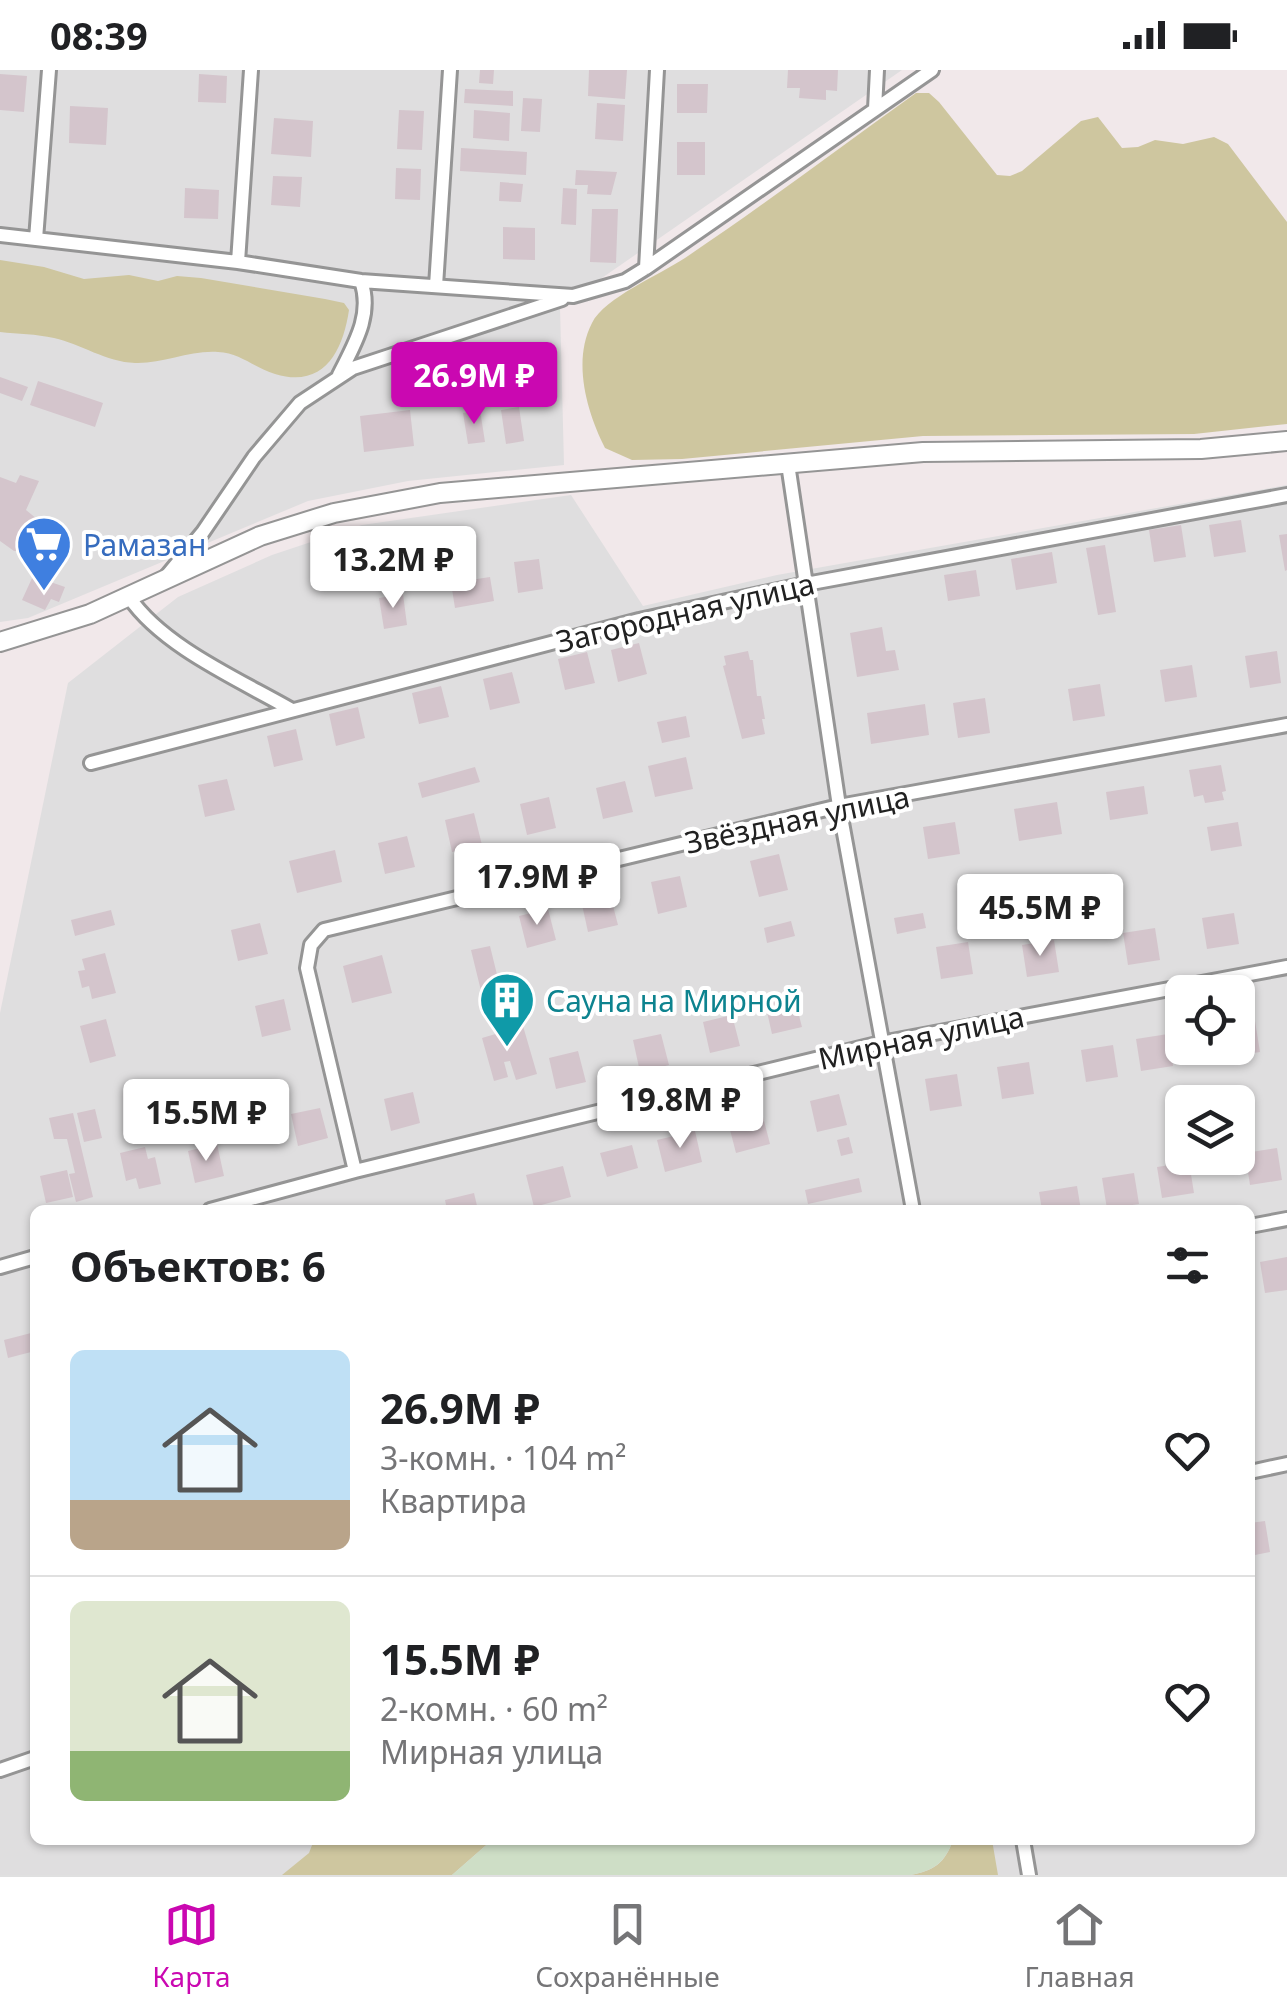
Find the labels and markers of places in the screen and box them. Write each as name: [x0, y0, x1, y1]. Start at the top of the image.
pin: 26.9M ₽: [382, 342, 566, 427]
supermarket icon: Рамазан: [14, 514, 74, 593]
place label: Рамазан: [83, 524, 207, 565]
pin: 13.2M ₽: [301, 526, 485, 611]
pin: 17.9M ₽: [445, 843, 629, 928]
pin: 45.5M ₽: [948, 874, 1132, 959]
building icon: Сауна на Мирной: [477, 970, 537, 1049]
place label: Сауна на Мирной: [546, 980, 802, 1021]
pin: 19.8M ₽: [588, 1066, 772, 1151]
pin: 15.5M ₽: [114, 1079, 298, 1164]

